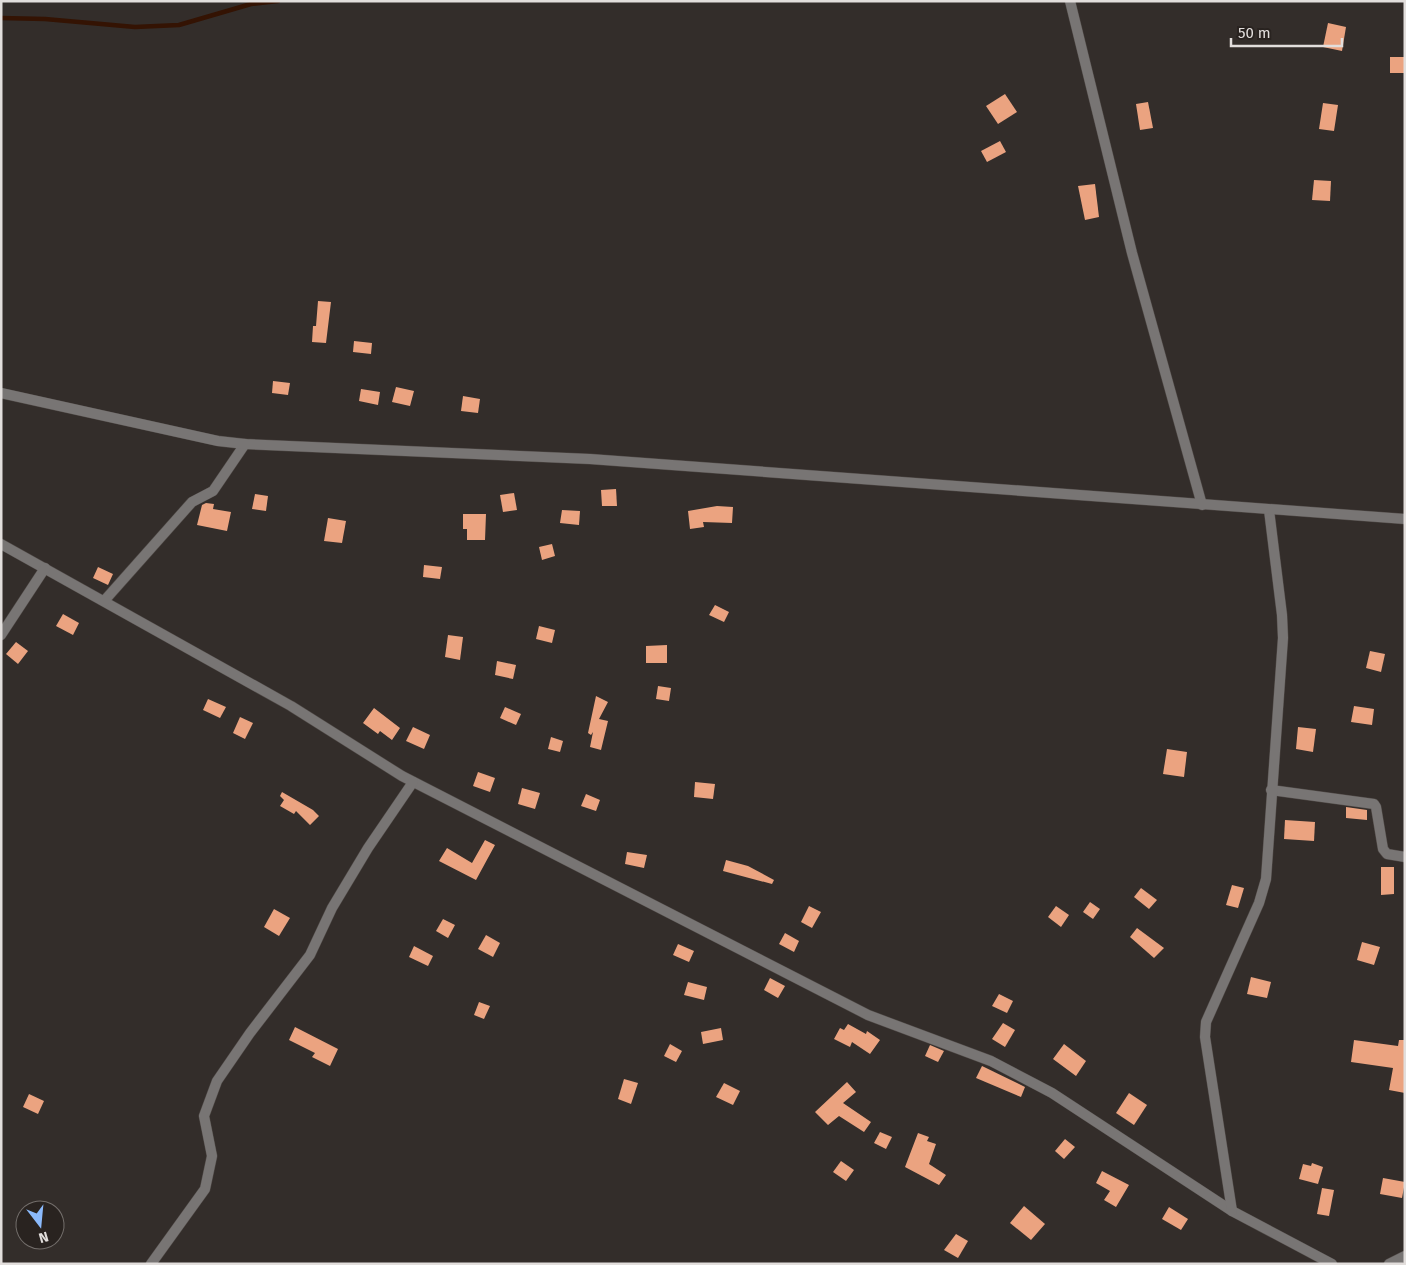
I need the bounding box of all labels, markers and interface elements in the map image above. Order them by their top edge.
scale bar [1231,15,1342,47]
text: 50 m [1238,24,1271,42]
north arrow [15,1200,65,1250]
text: N [37,1228,50,1246]

